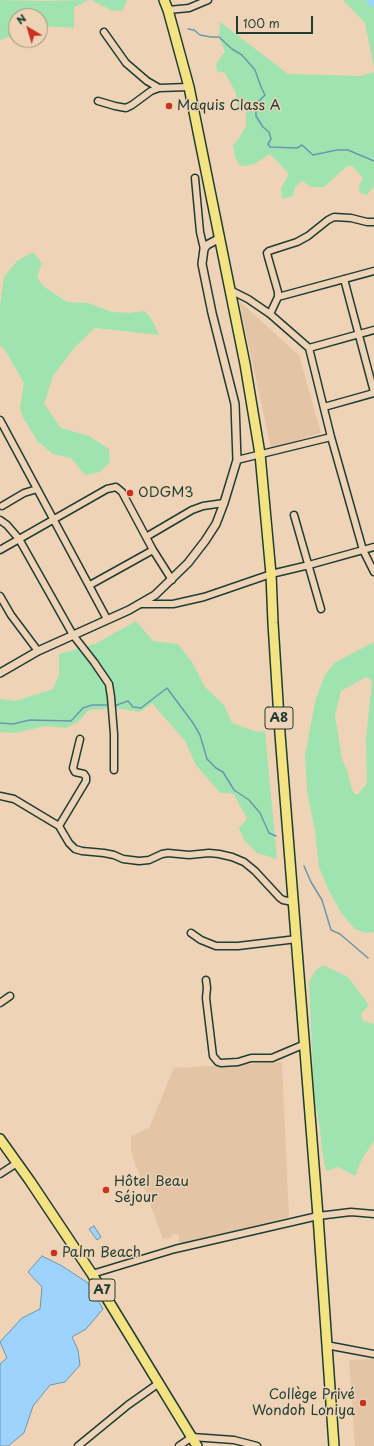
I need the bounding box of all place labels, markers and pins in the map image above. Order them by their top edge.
place label: Maquis Class A [177,98,280,114]
marker: Maquis Class A [164,101,174,111]
place label: ODGM3 [138,485,194,501]
marker: ODGM3 [125,488,135,498]
place label: Hôtel Beau Séjour [114,1174,189,1206]
marker: Hôtel Beau Séjour [101,1185,111,1195]
place label: Palm Beach [62,1245,141,1261]
marker: Palm Beach [49,1248,59,1258]
place label: Collège Privé Wondoh Loniya [252,1387,355,1420]
marker: Collège Privé Wondoh Loniya [358,1398,368,1408]

